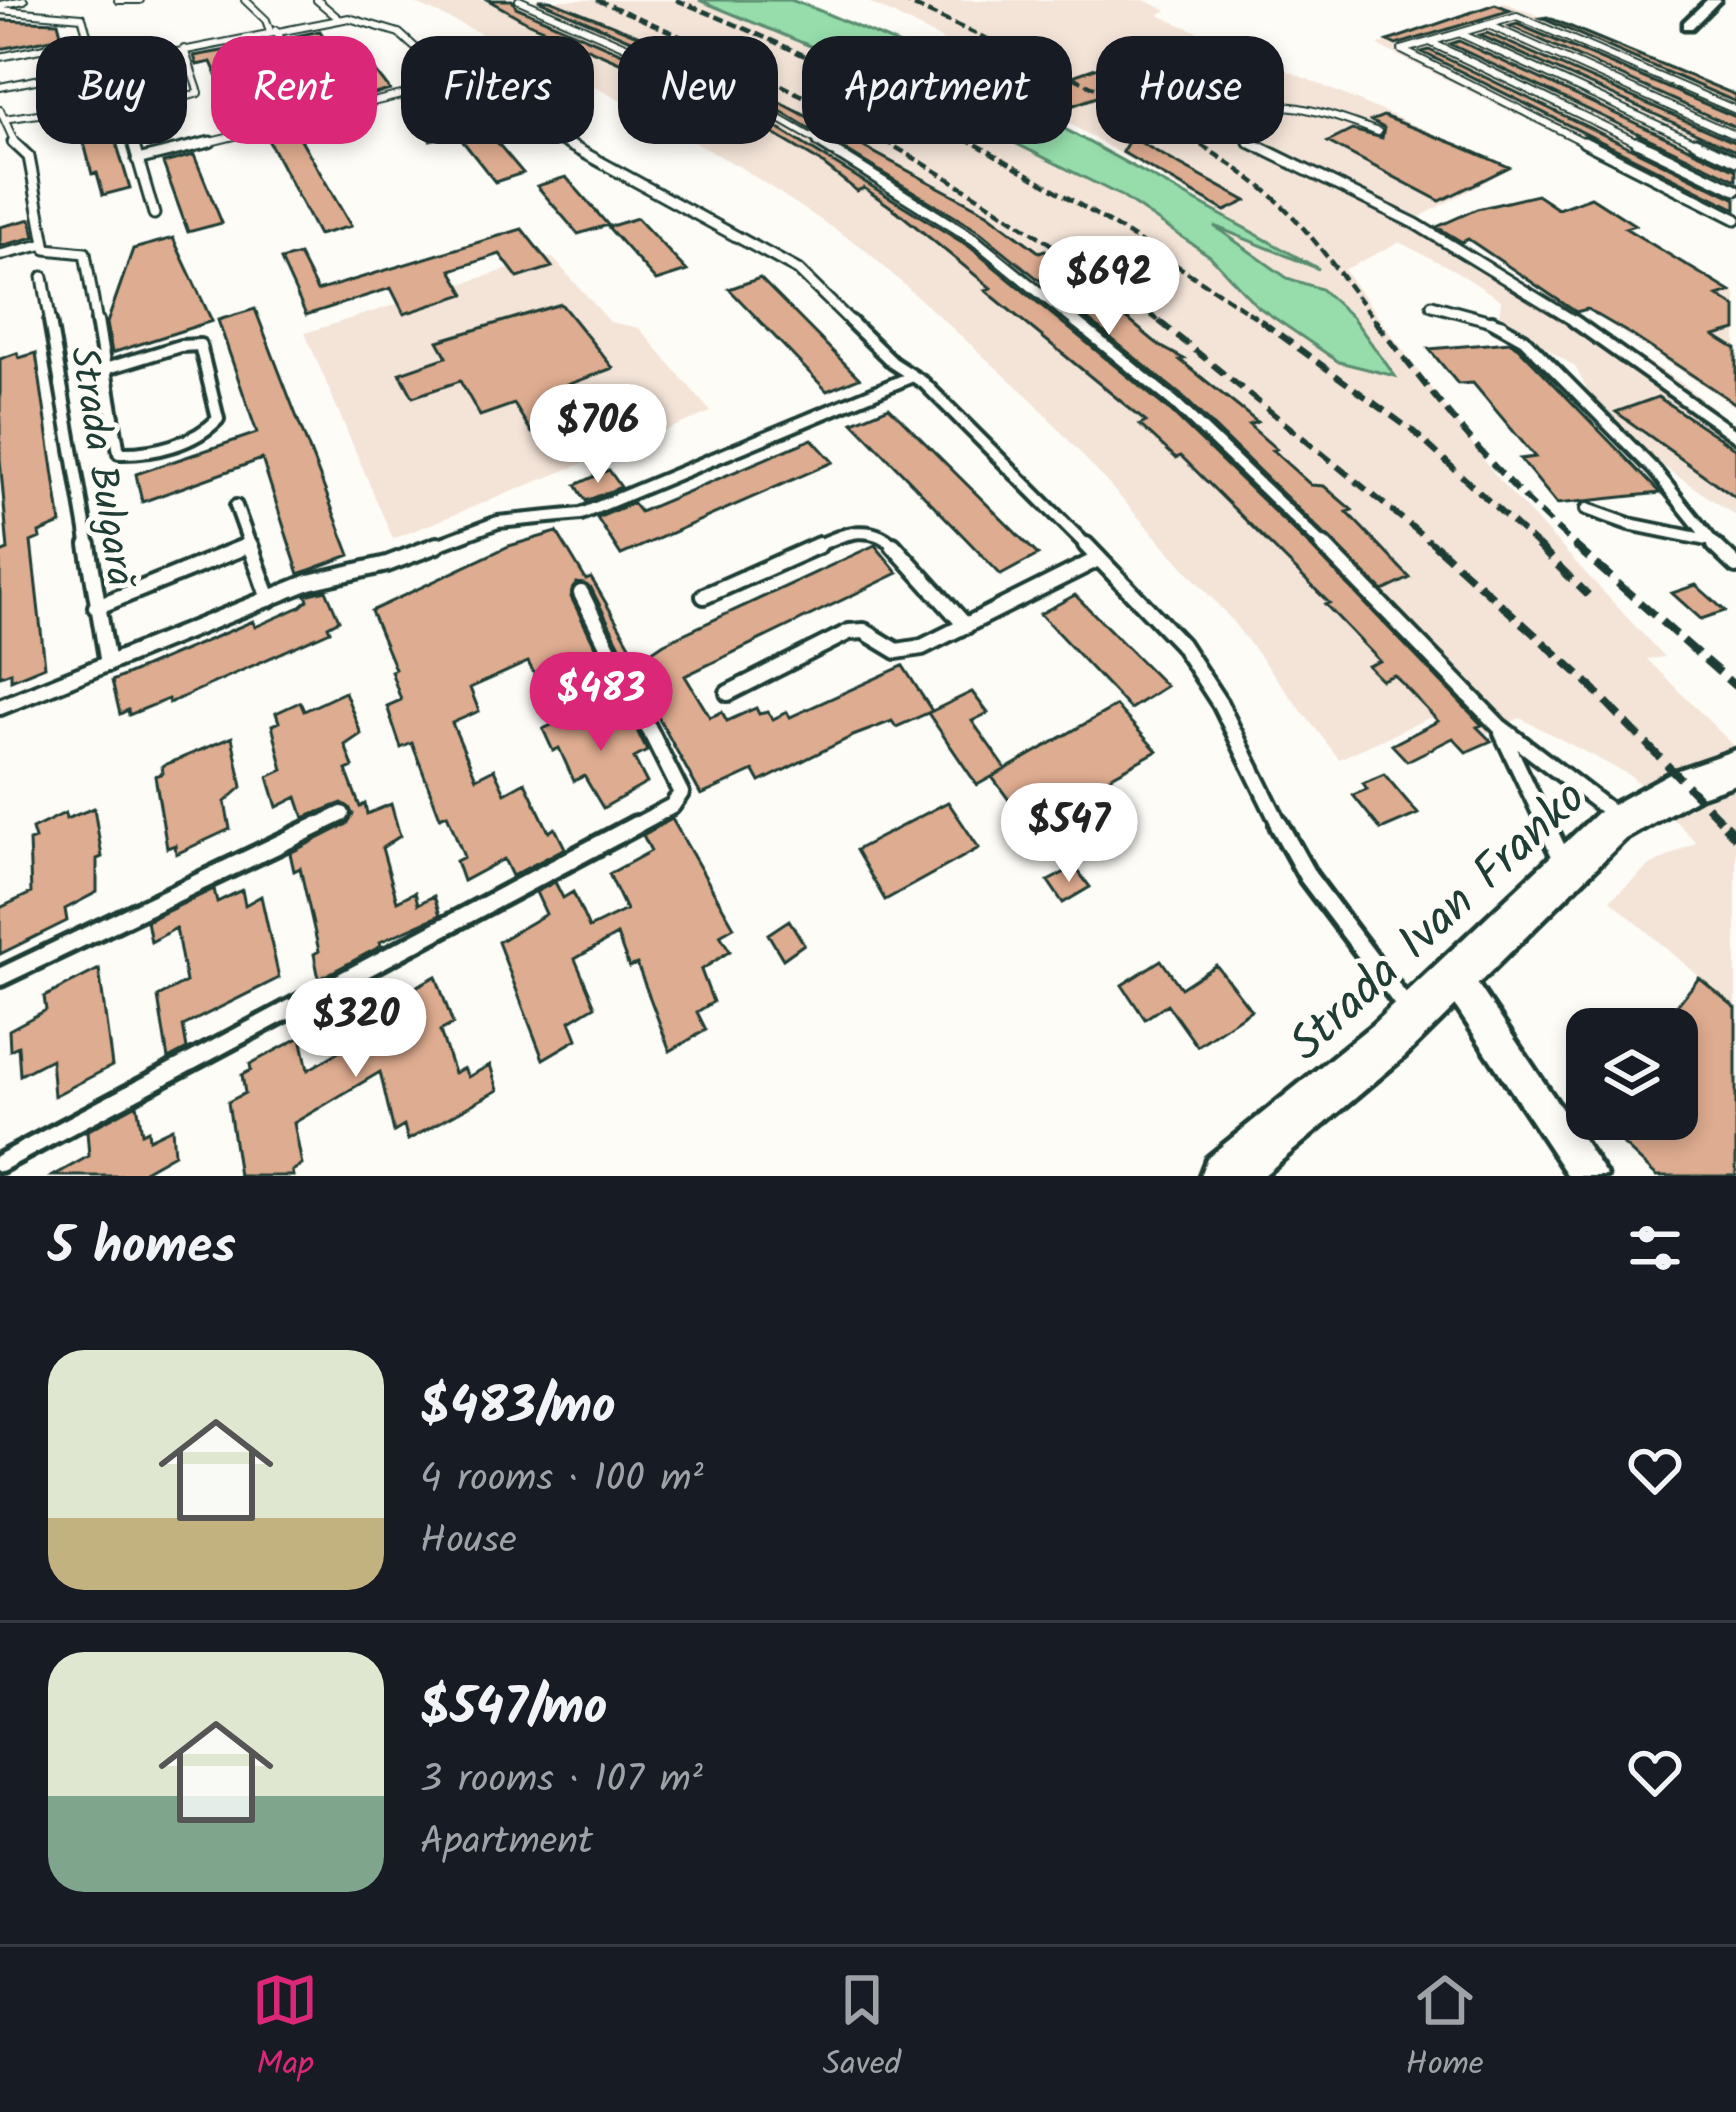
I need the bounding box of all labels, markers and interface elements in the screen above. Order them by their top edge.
chip: Buy [36,36,187,144]
chip: Rent [211,36,377,144]
chip: Filters [401,36,594,144]
chip: New [618,36,778,144]
chip: Apartment [802,36,1072,144]
chip: House [1096,36,1284,144]
pin: $692 [1038,236,1180,338]
text: $692 [1066,244,1152,306]
street label: Strada Bulgară [51,342,150,594]
pin: $706 [527,384,669,486]
text: $706 [557,392,639,454]
pin: $483 [530,652,672,754]
text: $483 [557,660,645,722]
street label: Strada Ivan Franko [1272,763,1605,1081]
pin: $547 [998,783,1140,885]
text: $547 [1028,791,1110,853]
pin: $320 [285,978,427,1080]
text: $320 [312,986,400,1048]
map controls [1566,1008,1698,1140]
button: layers [1566,1008,1698,1140]
text: 5 homes [48,1208,236,1289]
icon: filters [1622,1215,1688,1281]
text: $483/mo [420,1368,615,1449]
icon: home [144,1398,288,1542]
icon: heart [1622,1437,1688,1503]
text: 4 rooms · 100 m² [420,1449,704,1511]
text: House [420,1511,517,1573]
text: $547/mo [420,1669,607,1750]
icon: home [144,1700,288,1844]
icon: heart [1622,1739,1688,1805]
text: 3 rooms · 107 m² [420,1750,703,1812]
text: Apartment [420,1812,593,1874]
tab: Map [252,1967,318,2092]
tab: Saved [823,1967,901,2092]
tab: Home [1406,1967,1484,2092]

